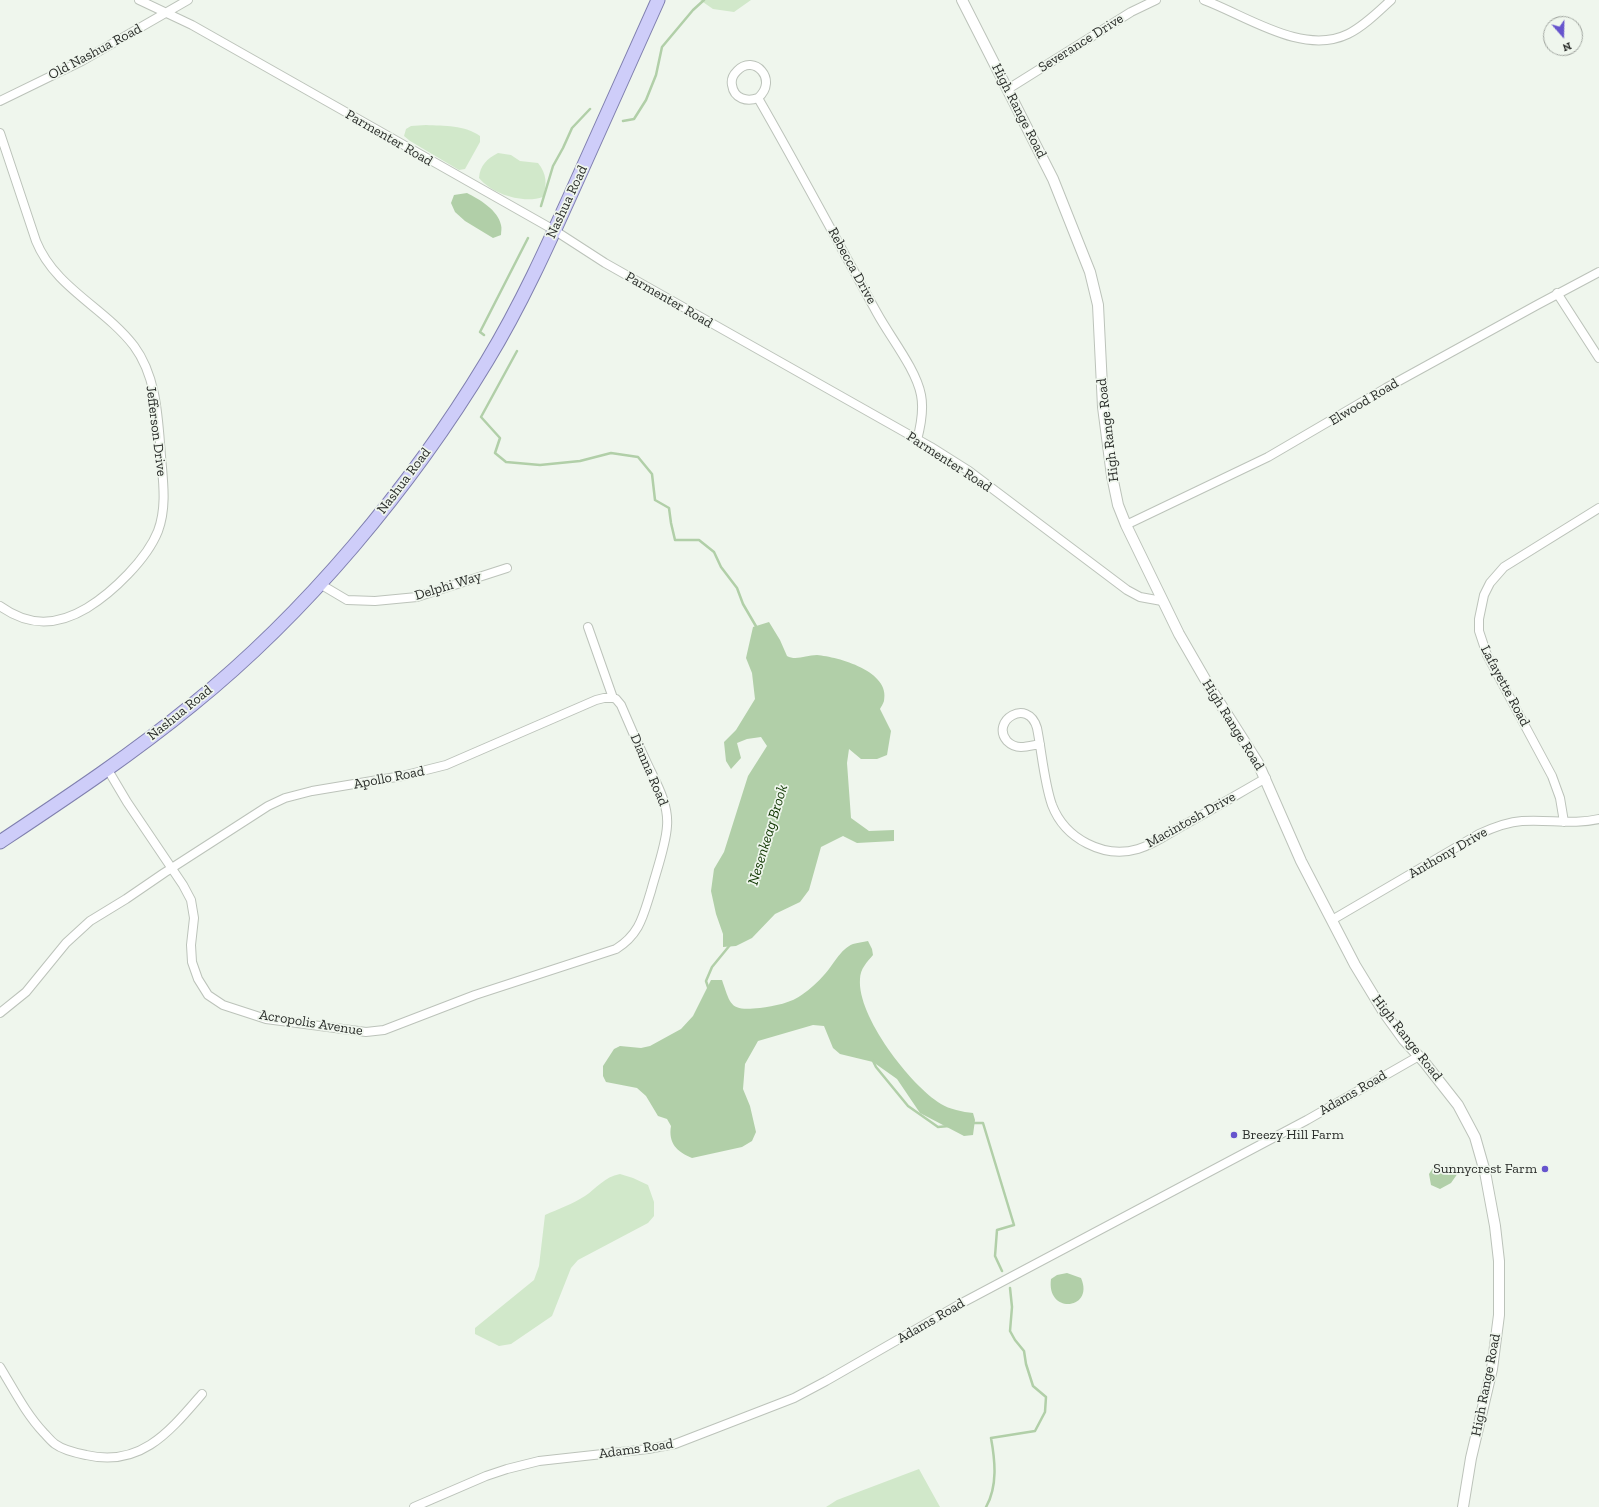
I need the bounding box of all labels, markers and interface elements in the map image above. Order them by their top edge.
street label: Severance Drive [1035,10,1127,76]
north arrow [1543,16,1583,56]
street label: Old Nashua Road [45,20,145,84]
text: N [1561,39,1573,54]
street label: High Range Road [988,61,1050,161]
street label: Parmenter Road [342,106,436,170]
street label: Nashua Road [543,163,591,241]
street label: Rebecca Drive [824,225,880,307]
street label: Parmenter Road [622,268,716,332]
street label: Elwood Road [1326,375,1402,429]
street label: High Range Road [1093,377,1123,483]
street label: Jefferson Drive [142,385,170,477]
street label: Parmenter Road [903,428,995,496]
street label: Nashua Road [374,445,434,517]
street label: Delphi Way [413,568,483,604]
street label: Lafayette Road [1477,643,1533,729]
street label: High Range Road [1198,676,1268,774]
street label: Nashua Road [144,682,216,744]
street label: Dianna Road [626,731,672,809]
street label: Apollo Road [352,763,426,793]
water label: Nesenkeag Brook [744,783,792,887]
street label: Macintosh Drive [1143,788,1239,852]
street label: Anthony Drive [1406,824,1490,882]
street label: High Range Road [1368,992,1446,1084]
street label: Acropolis Avenue [258,1007,364,1039]
street label: Adams Road [1316,1067,1390,1119]
place label: Breezy Hill Farm [1242,1127,1344,1143]
marker: Breezy Hill Farm [1229,1130,1239,1140]
place label: Sunnycrest Farm [1433,1161,1537,1177]
marker: Sunnycrest Farm [1540,1164,1550,1174]
street label: Adams Road [894,1295,968,1347]
street label: High Range Road [1468,1332,1504,1438]
street label: Adams Road [598,1435,674,1463]

